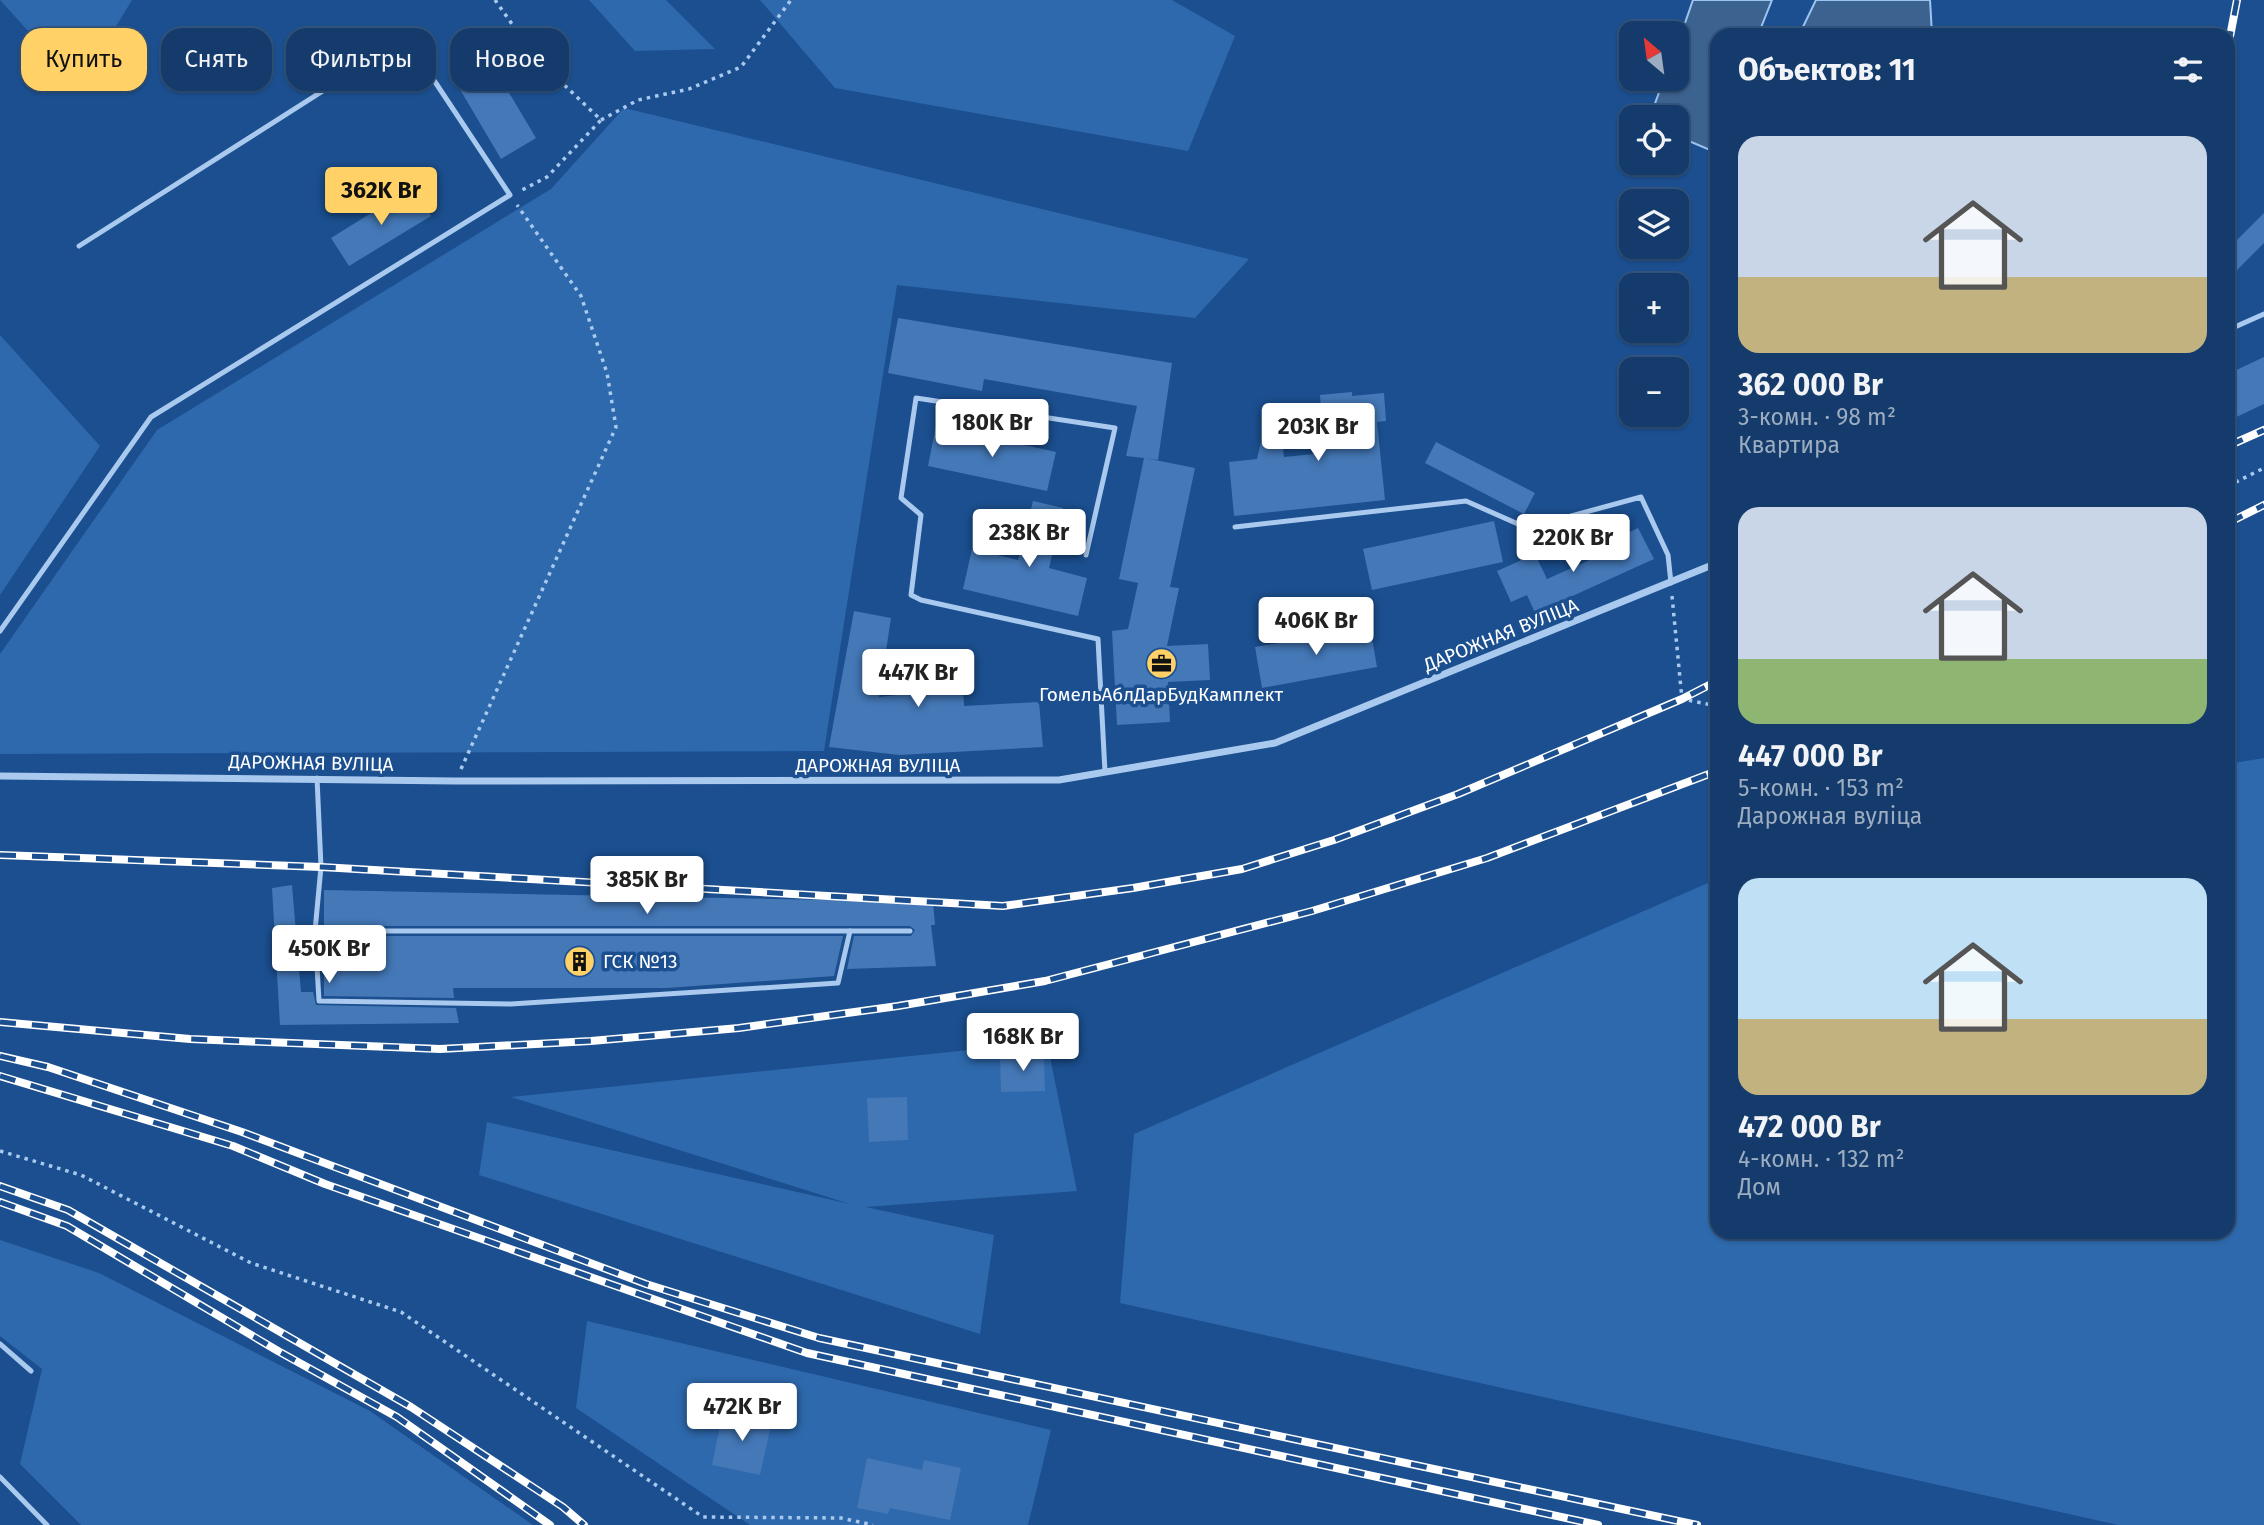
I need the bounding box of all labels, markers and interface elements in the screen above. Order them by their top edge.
north arrow [1619,21,1689,91]
map controls [1619,21,1689,427]
chip: Купить [21,28,147,91]
chip: Снять [161,28,272,91]
chip: Фильтры [286,28,436,91]
chip: Новое [450,28,569,91]
icon: filters [2169,51,2207,89]
text: Объектов: 11 [1738,52,1916,88]
button: locate [1619,105,1689,175]
pin: 362K Br [316,168,446,227]
text: 362K Br [341,176,421,204]
icon: home [1910,182,2036,308]
button: layers [1619,189,1689,259]
button: + [1619,273,1689,343]
button: − [1619,357,1689,427]
text: 362 000 Br [1738,367,1883,403]
pin: 180K Br [927,400,1057,459]
text: 3-комн. · 98 m² [1738,403,1896,431]
pin: 203K Br [1253,404,1383,463]
text: 180K Br [952,408,1032,436]
text: 203K Br [1278,412,1358,440]
text: Квартира [1738,431,1840,459]
pin: 238K Br [964,510,1094,569]
pin: 220K Br [1508,514,1638,574]
text: 238K Br [989,518,1069,546]
text: 220K Br [1533,523,1613,551]
icon: home [1910,553,2036,679]
street label: ДАРОЖНАЯ ВУЛІЦА [1419,593,1582,677]
pin: 406K Br [1251,598,1381,657]
text: 406K Br [1275,606,1357,634]
office icon: ГомельАблДарБудКамплект [1144,646,1178,680]
pin: 447K Br [853,650,983,709]
text: 447K Br [878,658,958,686]
place label: ГомельАблДарБудКамплект [1039,683,1283,706]
text: 447 000 Br [1738,738,1883,774]
street label: ДАРОЖНАЯ ВУЛІЦА [227,750,394,776]
street label: ДАРОЖНАЯ ВУЛІЦА [795,754,961,777]
text: 5-комн. · 153 m² [1738,774,1904,802]
text: Дарожная вуліца [1738,802,1922,830]
pin: 385K Br [582,856,712,916]
text: 385K Br [606,865,688,893]
icon: home [1910,924,2036,1050]
pin: 450K Br [264,926,394,985]
text: 450K Br [288,934,370,962]
building icon: ГСК №13 [563,944,597,978]
place label: ГСК №13 [603,950,677,973]
pin: 168K Br [958,1014,1088,1073]
text: 168K Br [983,1022,1063,1050]
text: 472 000 Br [1738,1109,1881,1145]
text: 4-комн. · 132 m² [1738,1145,1904,1173]
text: Дом [1738,1173,1781,1201]
pin: 472K Br [677,1384,807,1443]
text: 472K Br [703,1392,781,1420]

